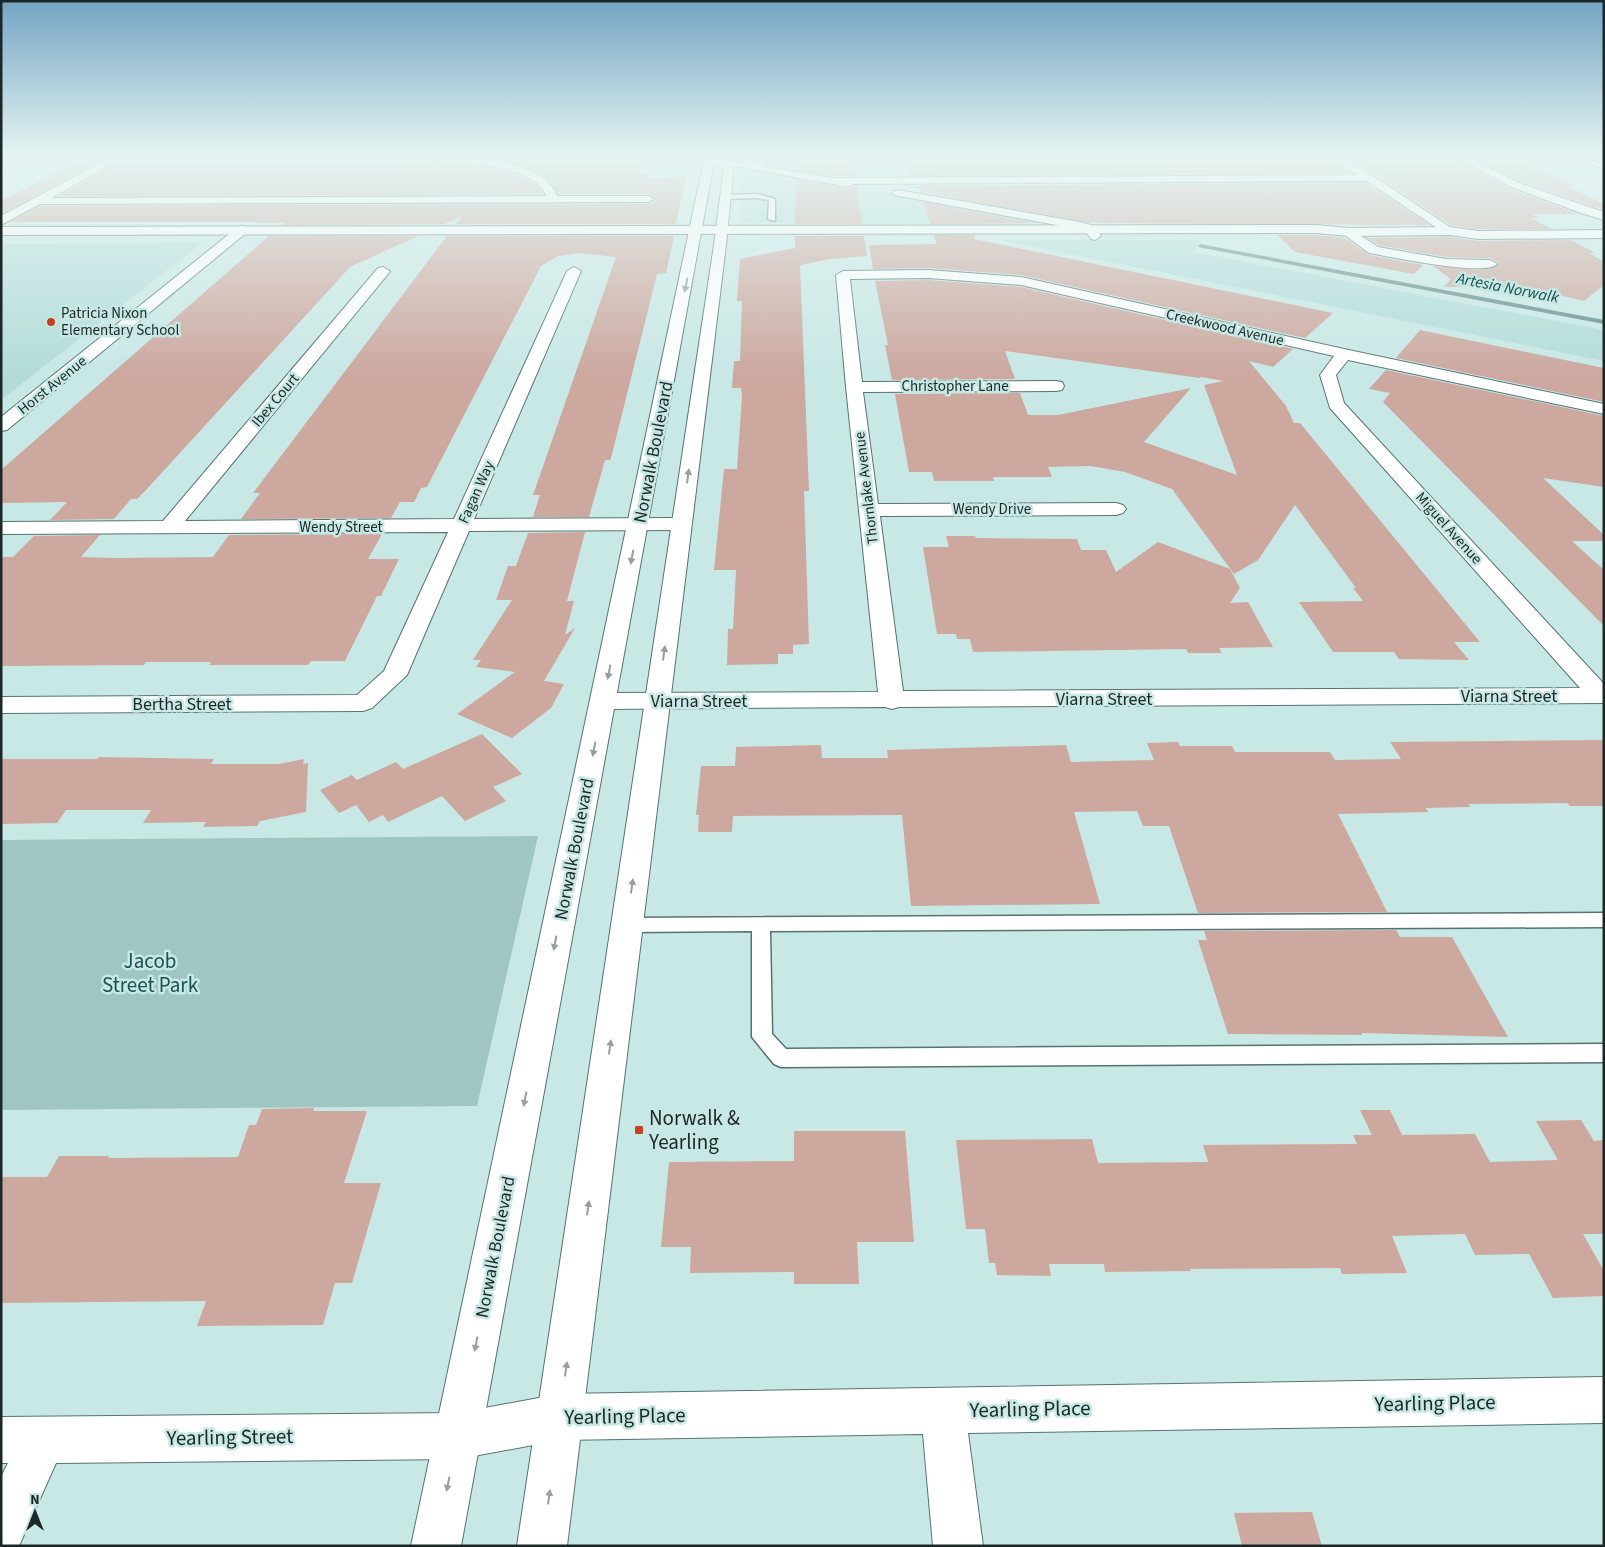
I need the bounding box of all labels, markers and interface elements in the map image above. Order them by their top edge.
water label: Artesia Norwalk [1454,267,1561,309]
one-way arrow [681,277,689,293]
place label: Patricia Nixon Elementary School [61,303,179,341]
street label: Creekwood Avenue [1164,304,1286,351]
marker: Patricia Nixon Elementary School [45,316,57,328]
street label: Horst Avenue [13,351,91,420]
street label: Ibex Court [247,369,304,432]
street label: Christopher Lane [901,376,1009,397]
street label: Norwalk Boulevard [627,379,679,525]
street label: Thornlake Avenue [849,431,884,545]
street label: Fagan Way [453,457,500,527]
one-way arrow [684,468,692,484]
street label: Miguel Avenue [1410,488,1487,569]
street label: Wendy Drive [953,499,1031,520]
street label: Wendy Street [299,517,383,538]
one-way arrow [628,549,636,565]
one-way arrow [660,644,668,660]
one-way arrow [605,664,613,680]
street label: Viarna Street [1461,684,1557,709]
street label: Viarna Street [1056,687,1152,712]
street label: Viarna Street [651,689,747,714]
street label: Bertha Street [132,692,232,717]
one-way arrow [590,742,598,757]
street label: Norwalk Boulevard [548,776,600,922]
one-way arrow [628,878,636,894]
one-way arrow [551,935,559,951]
park label: Jacob Street Park [102,946,199,1000]
one-way arrow [606,1039,614,1055]
one-way arrow [520,1091,528,1107]
place label: Norwalk & Yearling [648,1103,740,1157]
marker: Norwalk & Yearling [633,1124,645,1136]
street label: Norwalk Boulevard [469,1174,521,1320]
one-way arrow [585,1200,593,1216]
one-way arrow [472,1336,480,1352]
one-way arrow [563,1361,571,1377]
street label: Yearling Place [1373,1387,1496,1419]
street label: Yearling Place [968,1393,1091,1425]
street label: Yearling Place [563,1400,686,1432]
street label: Yearling Street [165,1421,294,1453]
one-way arrow [444,1476,452,1492]
north arrow [10,1487,60,1537]
one-way arrow [545,1489,553,1505]
text: N [30,1490,40,1510]

